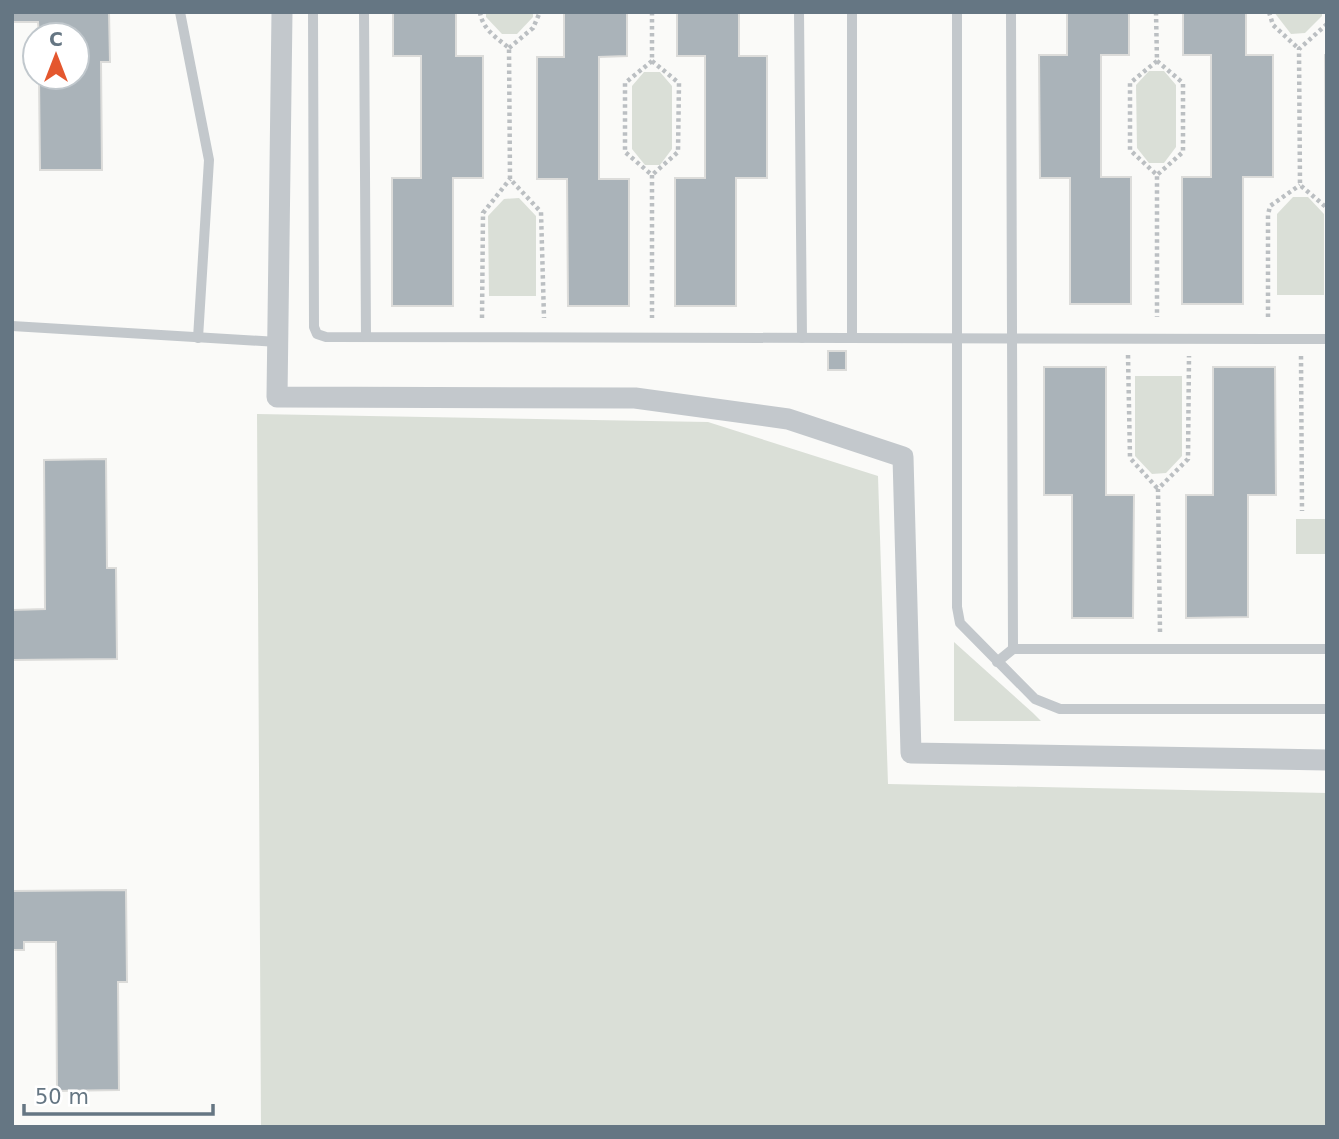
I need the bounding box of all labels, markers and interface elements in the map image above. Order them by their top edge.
north arrow [21,21,91,91]
text: С [49,28,63,50]
scale bar [24,1072,214,1116]
text: 50 m [35,1085,89,1109]

